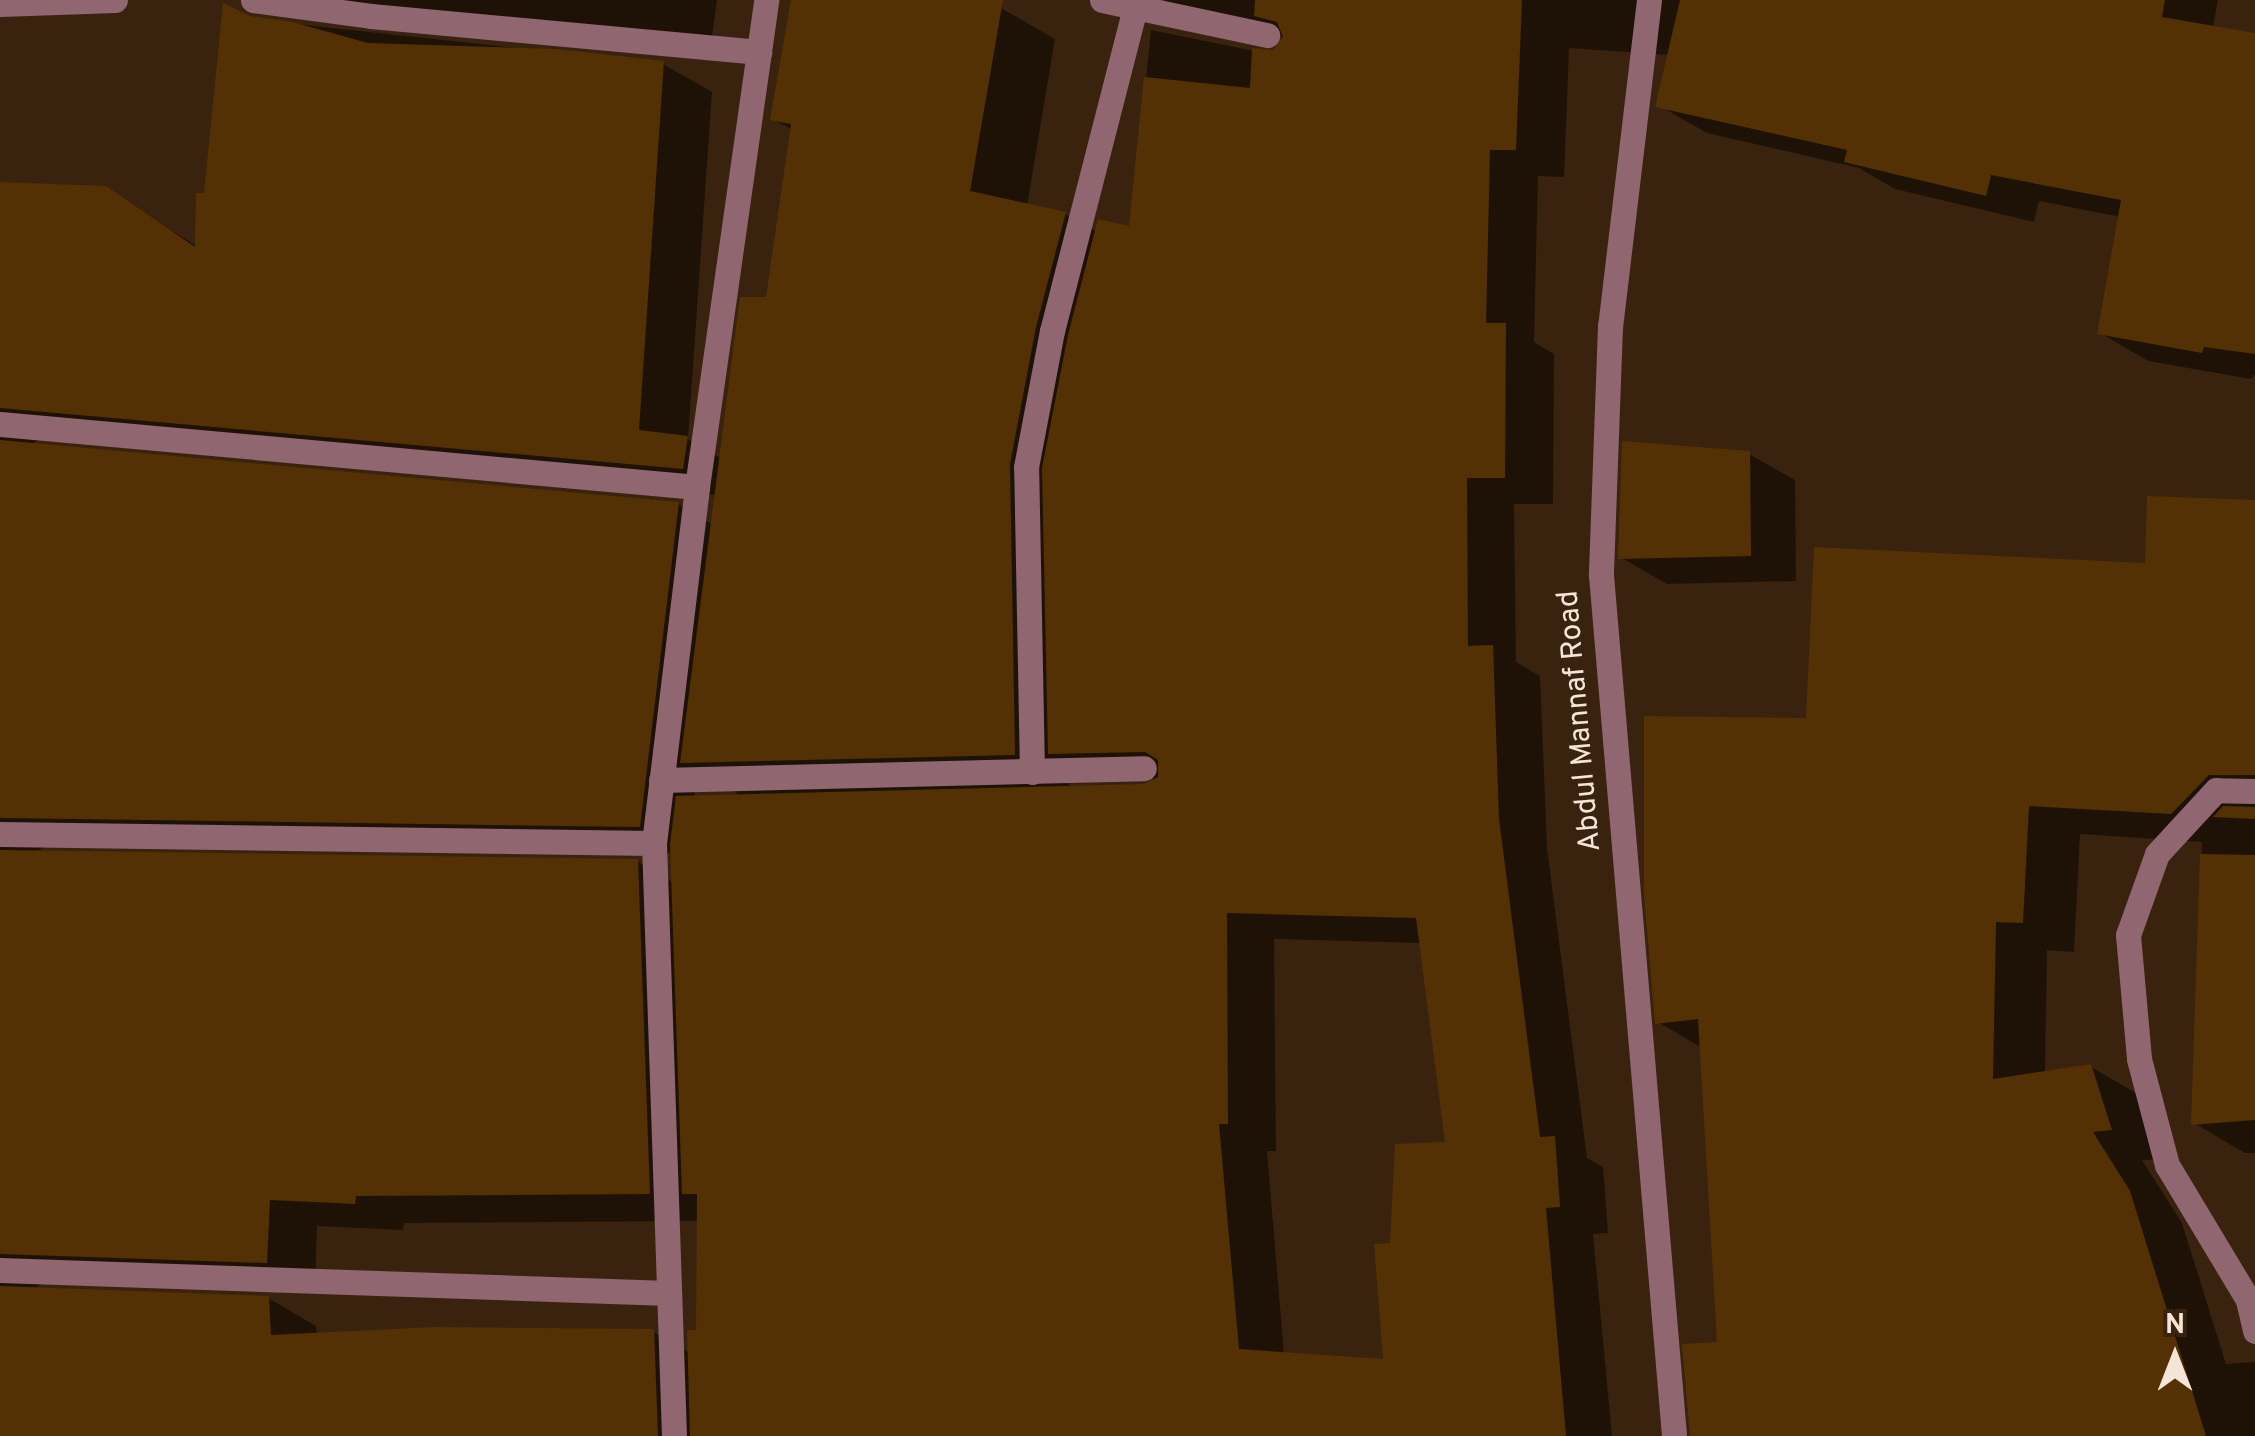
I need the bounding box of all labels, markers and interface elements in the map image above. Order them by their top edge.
street label: Abdul Mannaf Road [1552,589,1610,853]
north arrow [2125,1306,2225,1406]
text: N [2165,1308,2185,1344]

